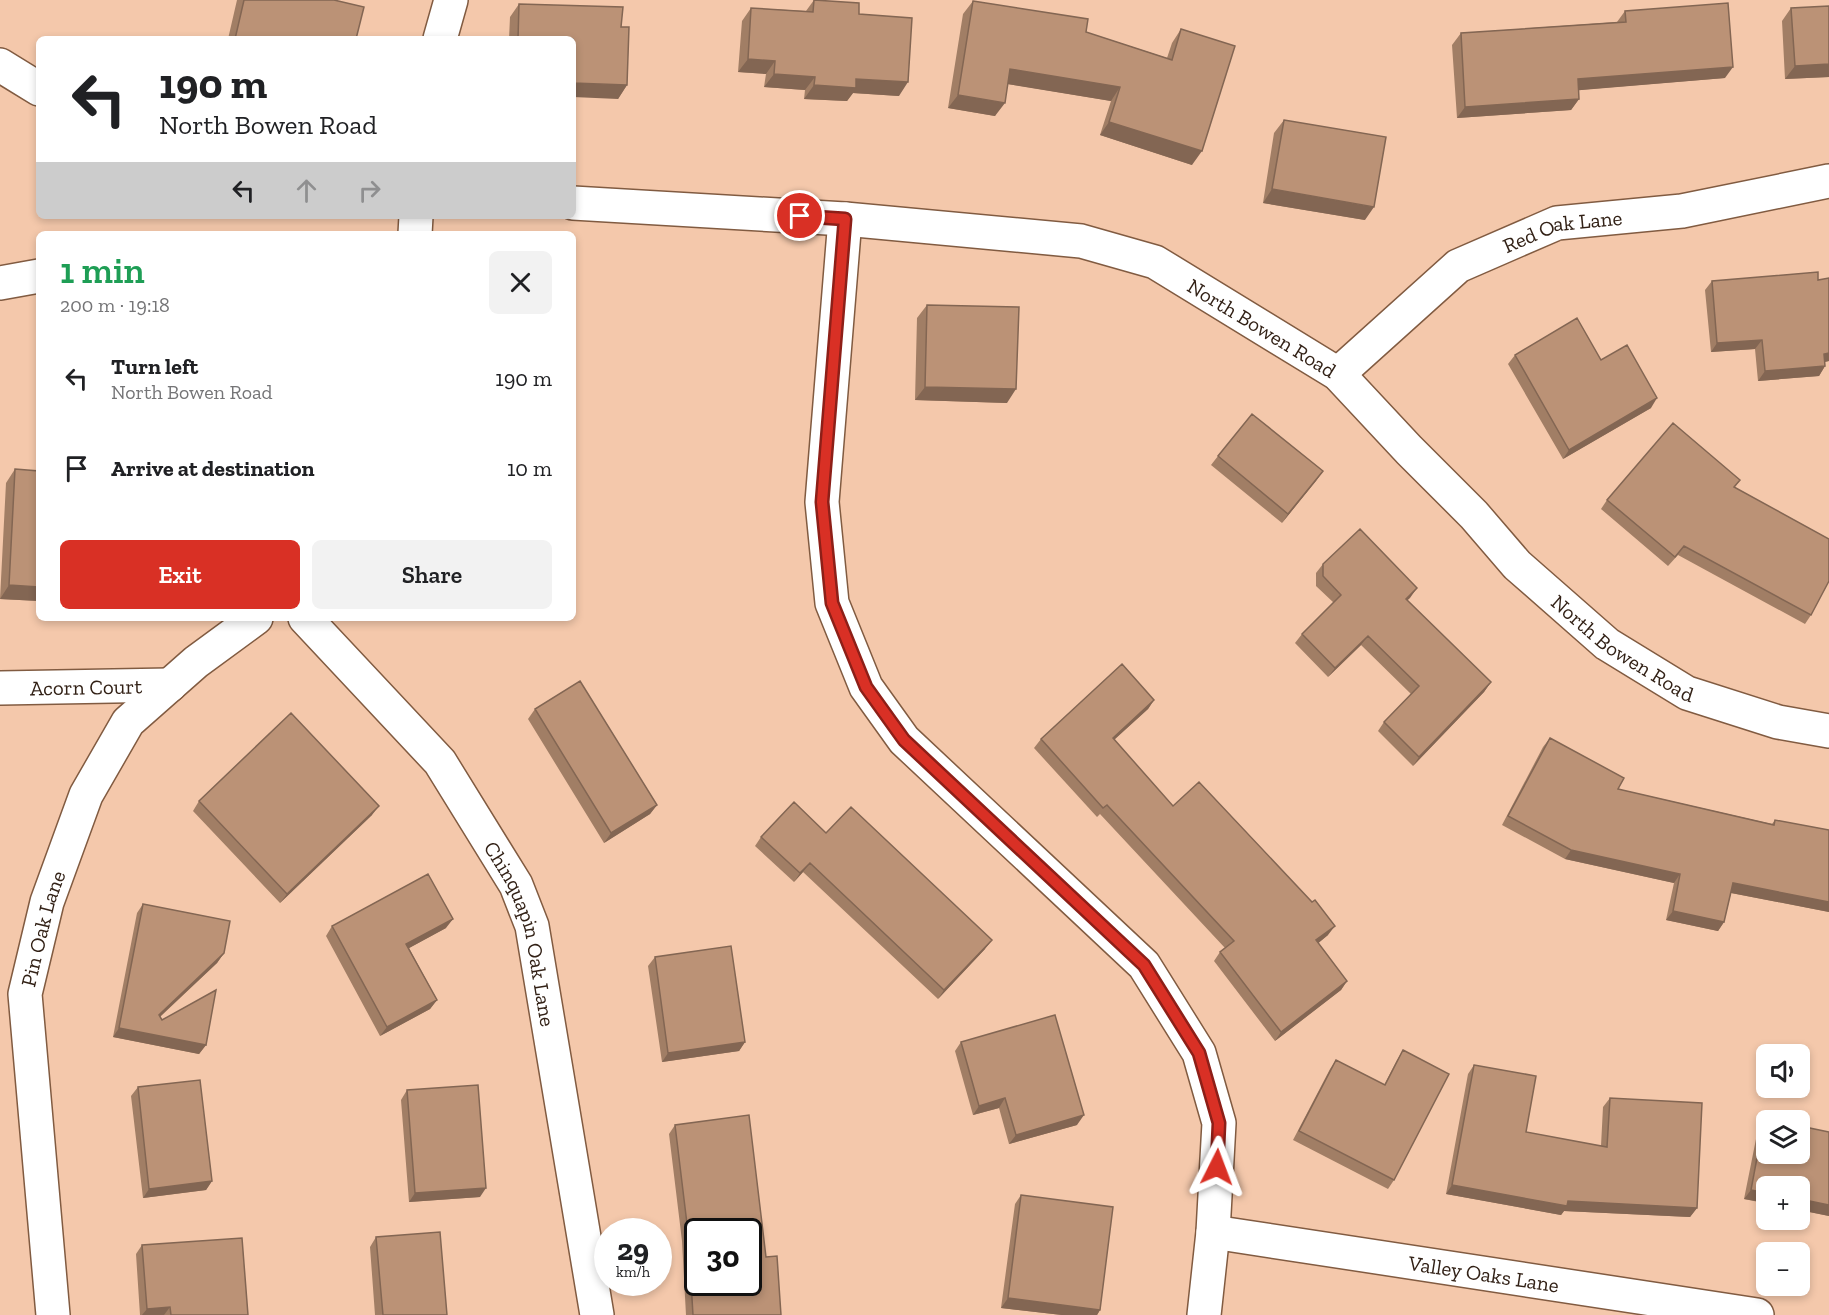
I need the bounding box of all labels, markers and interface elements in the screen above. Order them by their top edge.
text: 190 m [159,58,267,109]
icon: left [60,60,138,138]
text: North Bowen Road [159,109,377,141]
icon: left [227,174,260,207]
icon: ahead [290,174,323,207]
icon: right [353,174,386,207]
pin [774,190,825,241]
icon: arrive [783,199,816,232]
street label: Red Oak Lane [1499,204,1623,258]
text: 1 min [60,249,145,292]
button: close [489,251,552,314]
street label: North Bowen Road [1183,273,1341,383]
text: 200 m · 19:18 [60,293,170,317]
text: Turn left [111,353,198,380]
icon: left [60,362,93,395]
text: 190 m [495,365,552,392]
text: North Bowen Road [111,380,273,404]
icon: arrive [60,452,93,485]
text: Arrive at destination [111,455,314,482]
text: 10 m [507,455,552,482]
button: Exit [60,540,300,609]
button: Share [312,540,552,609]
street label: North Bowen Road [1547,589,1697,707]
street label: Acorn Court [30,673,143,700]
street label: Chinquapin Oak Lane [479,836,561,1028]
street label: Pin Oak Lane [15,867,70,989]
map controls [1756,1044,1810,1296]
button: sound [1756,1044,1810,1098]
button: layers [1756,1110,1810,1164]
position arrow [1185,1135,1249,1199]
button: + [1756,1176,1810,1230]
speed limit sign: 30 [684,1218,762,1296]
text: 29 [617,1232,649,1268]
button: − [1756,1242,1810,1296]
street label: Valley Oaks Lane [1406,1249,1561,1297]
text: km/h [616,1263,650,1281]

